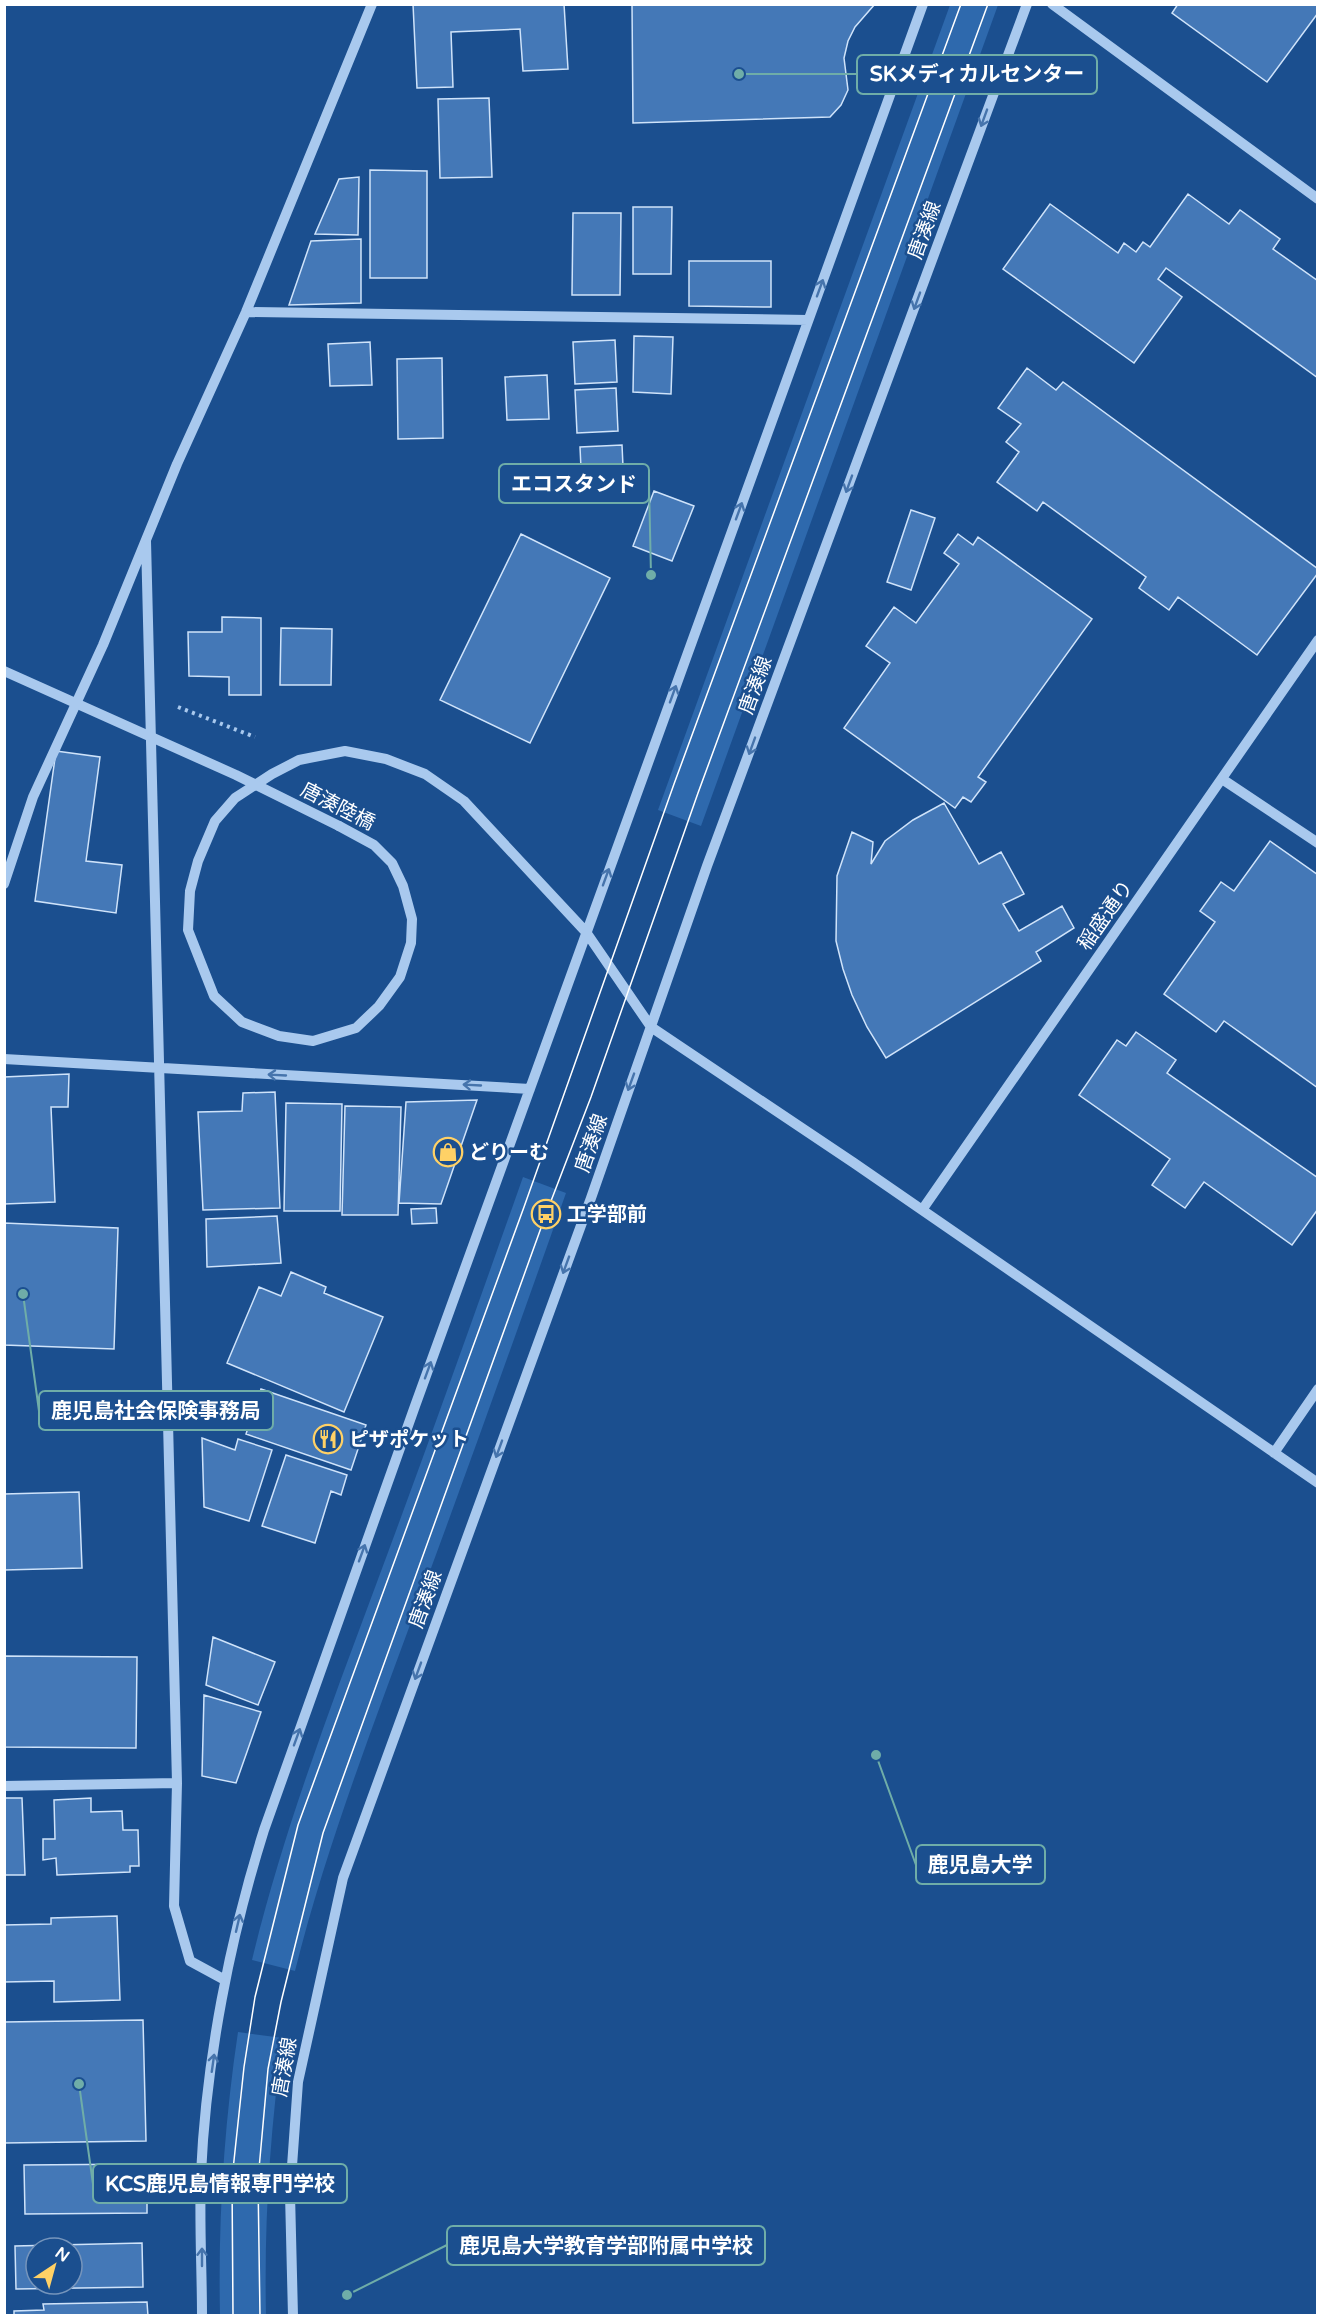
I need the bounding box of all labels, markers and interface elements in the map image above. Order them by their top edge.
callout: SKメディカルセンター [857,55,1097,94]
text: SKメディカルセンター [870,62,1084,87]
one-way arrow [978,109,989,127]
street label: 唐湊線 [903,198,946,263]
one-way arrow [815,279,826,298]
one-way arrow [910,291,921,310]
callout: エコスタンド [499,464,649,503]
text: エコスタンド [511,472,637,497]
one-way arrow [842,474,853,493]
one-way arrow [734,502,745,521]
street label: 唐湊線 [734,653,777,718]
one-way arrow [668,685,679,704]
one-way arrow [746,736,757,755]
street label: 唐湊陸橋 [296,778,379,836]
one-way arrow [602,869,613,887]
street label: 稲盛通り [1073,876,1139,955]
one-way arrow [267,1070,287,1081]
one-way arrow [625,1072,636,1091]
one-way arrow [462,1080,482,1091]
street label: 唐湊線 [571,1111,613,1176]
shop icon: どりーむ [432,1136,464,1168]
place label: どりーむ [469,1141,549,1165]
bus stop icon: 工学部前 [530,1198,562,1230]
place label: 工学部前 [567,1203,647,1227]
one-way arrow [560,1256,571,1274]
one-way arrow [423,1361,434,1380]
callout: 鹿児島社会保険事務局 [39,1391,273,1430]
text: 鹿児島社会保険事務局 [51,1399,261,1424]
restaurant icon: ピザポケット [312,1423,344,1455]
place label: ピザポケット [349,1428,469,1452]
one-way arrow [493,1439,504,1457]
one-way arrow [358,1544,369,1563]
street label: 唐湊線 [404,1567,447,1632]
one-way arrow [411,1661,422,1680]
one-way arrow [292,1728,303,1747]
callout: 鹿児島大学 [916,1845,1045,1884]
text: 鹿児島大学 [928,1853,1033,1878]
one-way arrow [233,1914,245,1933]
street label: 唐湊線 [268,2036,302,2099]
one-way arrow [208,2053,219,2073]
callout: KCS鹿児島情報専門学校 [93,2164,347,2203]
text: KCS鹿児島情報専門学校 [105,2172,335,2197]
callout: 鹿児島大学教育学部附属中学校 [447,2226,765,2265]
text: 鹿児島大学教育学部附属中学校 [459,2234,753,2259]
north arrow [24,2236,84,2296]
text: N [51,2243,73,2267]
one-way arrow [196,2248,208,2268]

